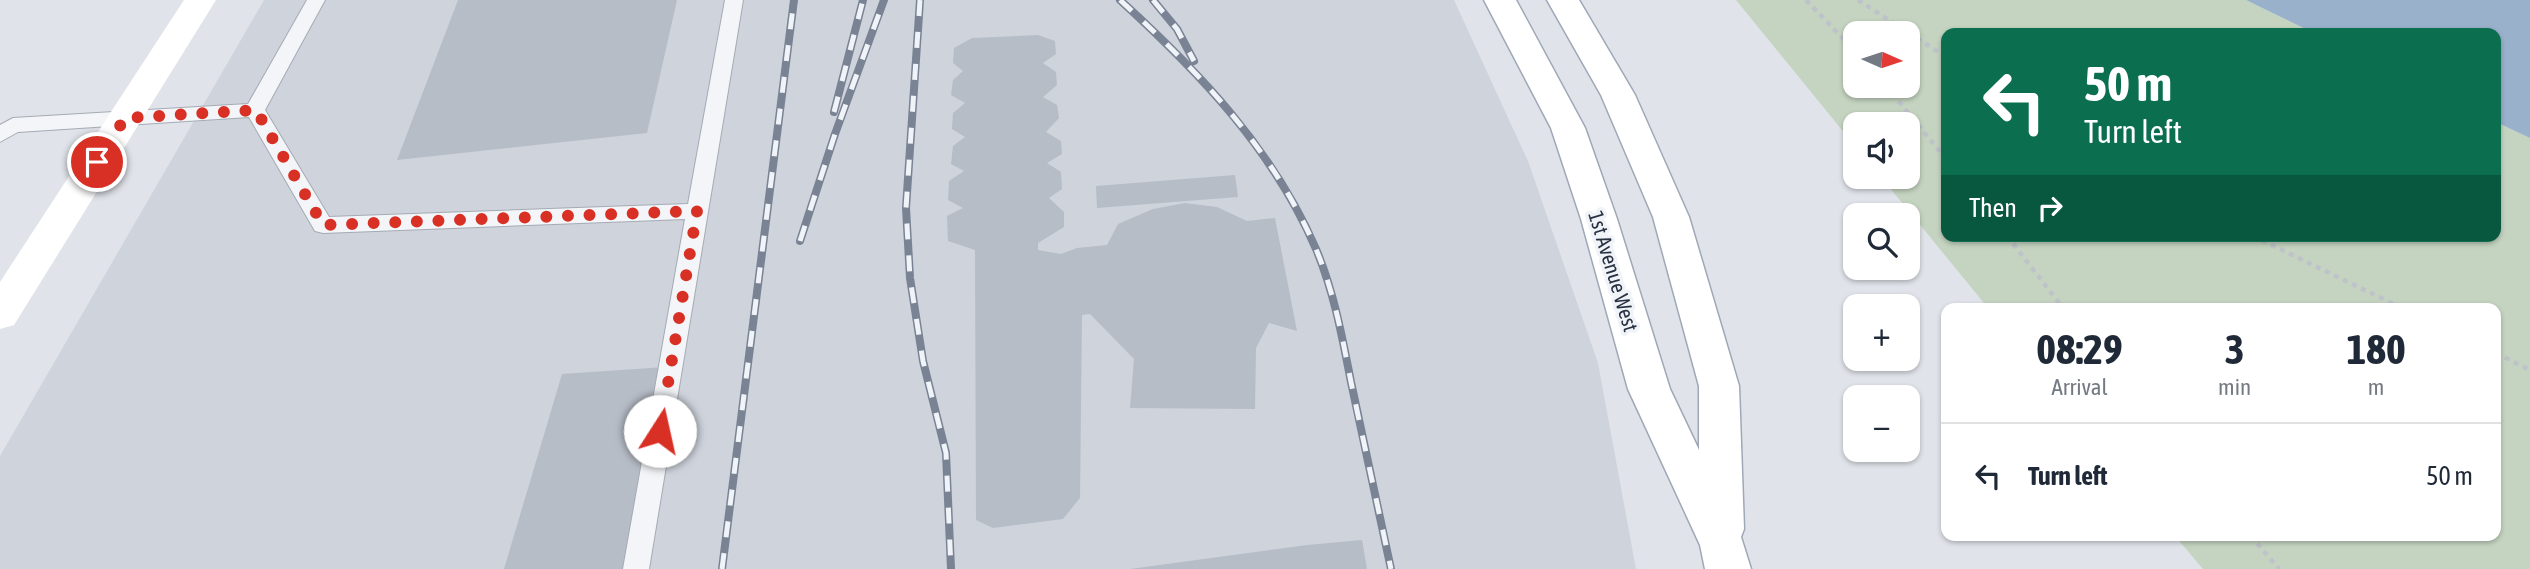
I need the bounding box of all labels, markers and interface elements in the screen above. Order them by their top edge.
north arrow [1843,21,1920,98]
map controls [1843,21,1920,462]
text: 50 m [2084,55,2172,111]
icon: left [1969,56,2060,147]
button: sound [1843,112,1920,189]
text: Turn left [2084,113,2182,150]
pin [67,132,127,192]
icon: arrive [78,143,116,181]
icon: right [2031,189,2069,227]
text: Then [1969,193,2017,223]
button: search [1843,203,1920,280]
street label: 1st Avenue West [1584,208,1644,334]
button: + [1843,294,1920,371]
text: 08:29 [2036,325,2123,373]
text: 3 [2225,325,2244,373]
text: 180 [2346,325,2406,373]
text: Arrival [2051,374,2108,400]
text: min [2218,374,2251,400]
text: m [2368,374,2384,400]
button: − [1843,385,1920,462]
position arrow [623,394,697,468]
icon: left [1969,457,2007,495]
text: Turn left [2028,461,2108,491]
text: 50 m [2426,461,2473,491]

